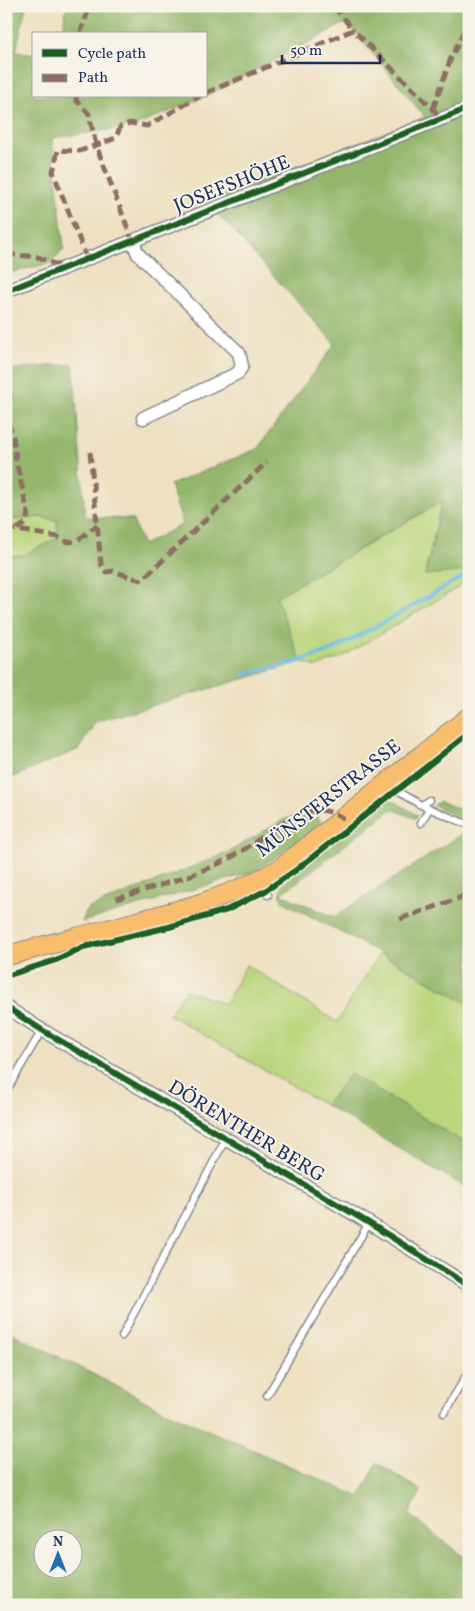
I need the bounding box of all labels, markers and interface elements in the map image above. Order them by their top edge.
legend [32,32,208,98]
scale bar [282,32,380,64]
text: 50 m [290,41,322,62]
text: Cycle path [78,44,146,65]
text: Path [78,68,108,89]
street label: JOSEFSHÖHE [170,149,294,221]
street label: MÜNSTERSTRASSE [250,733,408,865]
street label: DÖRENTHER BERG [162,1074,330,1190]
north arrow [32,1528,82,1578]
text: N [53,1533,63,1552]

